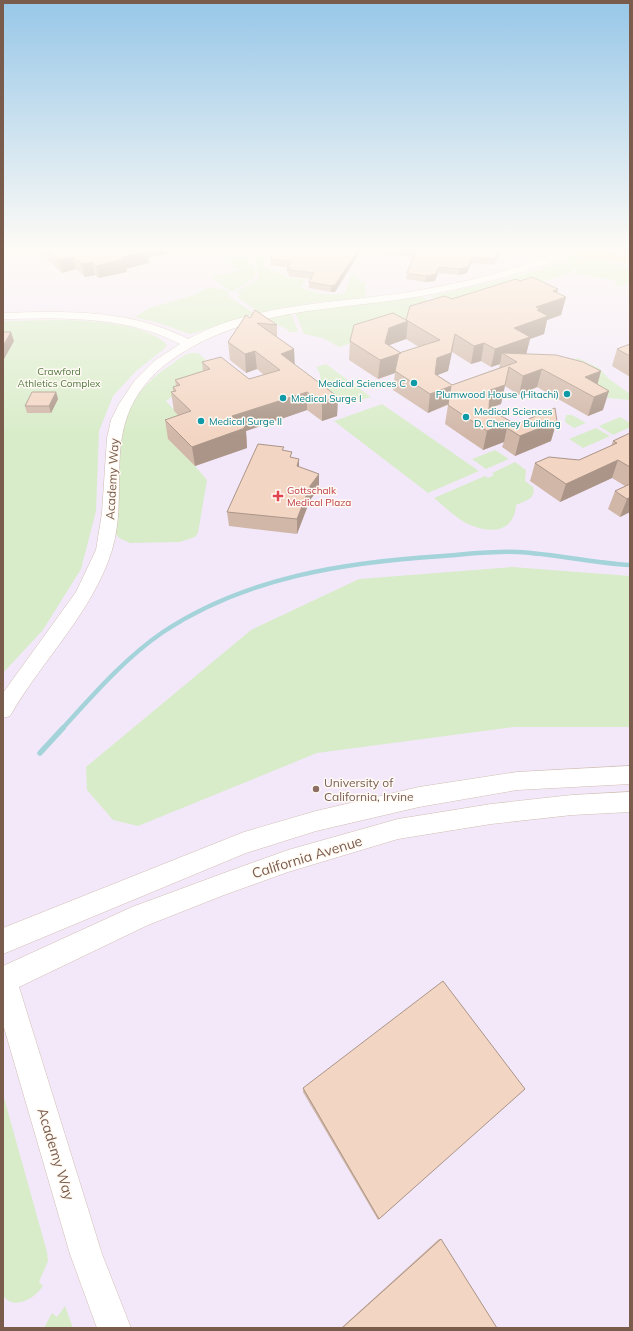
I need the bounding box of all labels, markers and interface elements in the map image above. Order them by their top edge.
park label: Crawford Athletics Complex [18,365,101,390]
place label: Medical Sciences C [318,377,406,390]
marker: Medical Sciences C [409,378,419,388]
place label: Plumwood House (Hitachi) [436,388,559,401]
marker: Plumwood House (Hitachi) [562,389,572,399]
place label: Medical Surge I [291,392,362,405]
marker: Medical Surge I [278,393,288,403]
place label: Medical Sciences D, Cheney Building [474,405,561,430]
marker: Medical Sciences D, Cheney Building [461,412,471,422]
place label: Medical Surge II [209,415,282,428]
marker: Medical Surge II [196,416,206,426]
street label: Academy Way [102,437,122,520]
place label: Gottschalk Medical Plaza [287,484,351,509]
marker: Gottschalk Medical Plaza [272,490,284,502]
place label: University of California, Irvine [324,775,414,804]
marker: University of California, Irvine [311,784,321,794]
street label: California Avenue [250,832,364,882]
street label: Academy Way [33,1106,79,1203]

